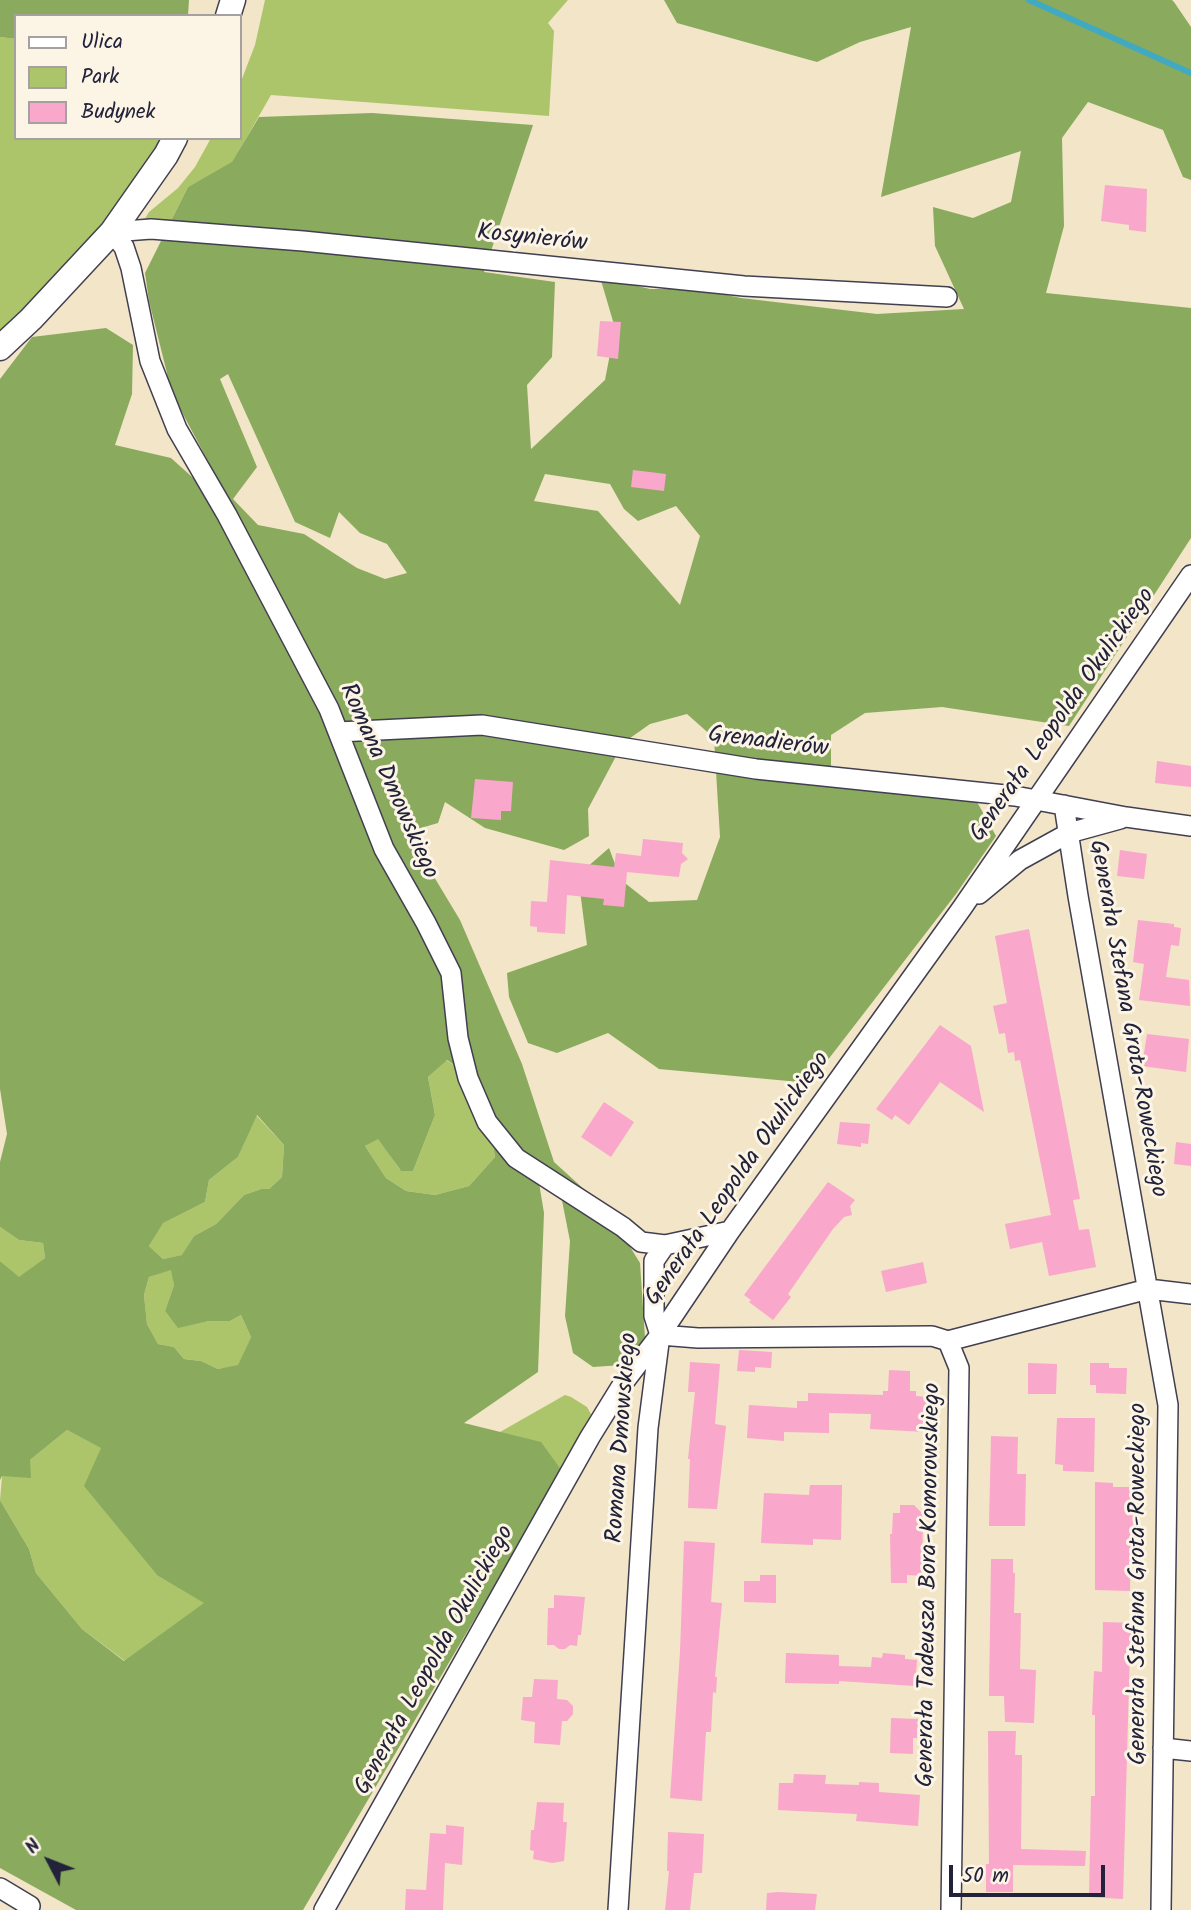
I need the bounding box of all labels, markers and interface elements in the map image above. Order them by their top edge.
legend [14,14,242,140]
text: Ulica [81,26,123,59]
text: Park [81,61,119,94]
text: Budynek [81,96,155,129]
street label: Kosynierów [475,220,589,260]
street label: Generała Leopolda Okulickiego [965,583,1163,849]
street label: Romana Dmowskiego [331,680,443,884]
street label: Grenadierów [706,722,830,766]
street label: Generała Stefana Grota-Roweckiego [1080,838,1172,1200]
street label: Generała Leopolda Okulickiego [640,1047,838,1313]
street label: Romana Dmowskiego [602,1332,646,1544]
street label: Generała Tadeusza Bora-Komorowskiego [913,1383,949,1787]
street label: Generała Stefana Grota-Roweckiego [1126,1403,1154,1765]
street label: Generała Leopolda Okulickiego [350,1521,522,1801]
north arrow [14,1826,84,1896]
text: N [18,1832,49,1861]
scale bar [953,1850,1109,1894]
text: 50 m [962,1860,1009,1893]

